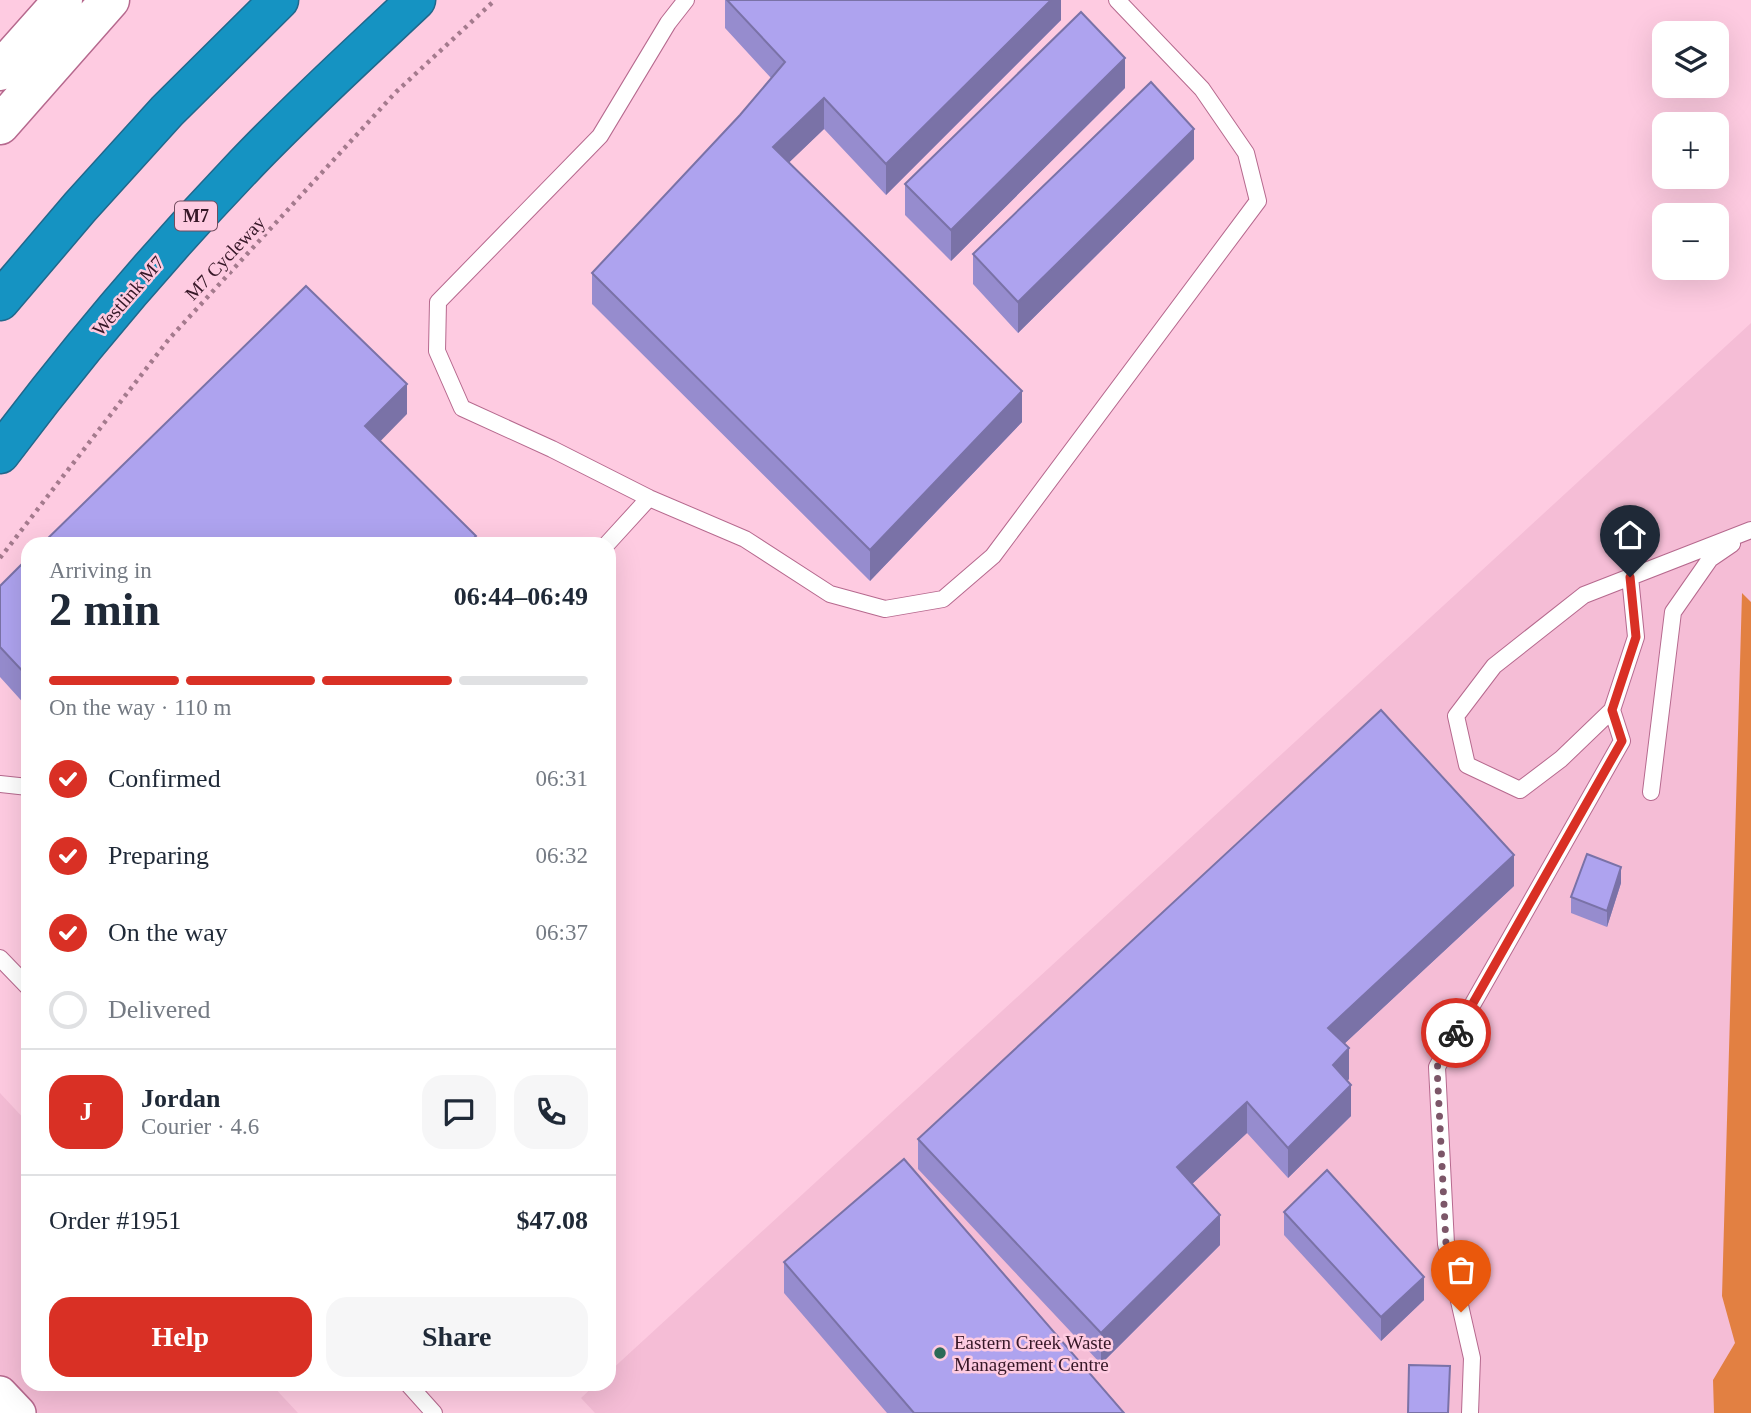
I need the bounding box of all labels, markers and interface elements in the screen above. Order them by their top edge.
map controls [1652,21,1729,280]
button: layers [1652,21,1729,98]
button: + [1652,112,1729,189]
road number: M7 [175,202,217,230]
button: − [1652,203,1729,280]
street label: M7 Cycleway [181,211,270,304]
street label: Westlink M7 [88,252,168,340]
pin [1600,505,1660,577]
icon: home [1611,516,1649,554]
text: Arriving in [49,558,152,583]
text: 06:44–06:49 [454,582,588,611]
text: 2 min [49,584,160,635]
text: On the way · 110 m [49,695,231,720]
icon: check [49,760,87,798]
text: Confirmed [108,764,221,793]
text: 06:31 [536,766,588,791]
icon: check [49,837,87,875]
text: Preparing [108,841,209,870]
text: 06:32 [536,843,588,868]
icon: check [49,914,87,952]
text: On the way [108,918,228,947]
text: 06:37 [536,920,588,945]
text: Delivered [108,995,211,1024]
courier [1421,998,1491,1068]
icon: bike [1437,1014,1475,1052]
button: chat [422,1075,496,1149]
button: phone [514,1075,588,1149]
text: Jordan [141,1084,220,1113]
text: J [80,1097,93,1126]
text: Courier · 4.6 [141,1114,259,1139]
text: Order #1951 [49,1206,181,1235]
text: $47.08 [517,1206,588,1235]
pin [1431,1240,1491,1312]
icon: bag [1442,1251,1480,1289]
button: Help [49,1297,312,1377]
button: Share [326,1297,588,1377]
place label: Eastern Creek Waste Management Centre [954,1332,1111,1375]
marker: Eastern Creek Waste Management Centre [932,1345,948,1361]

